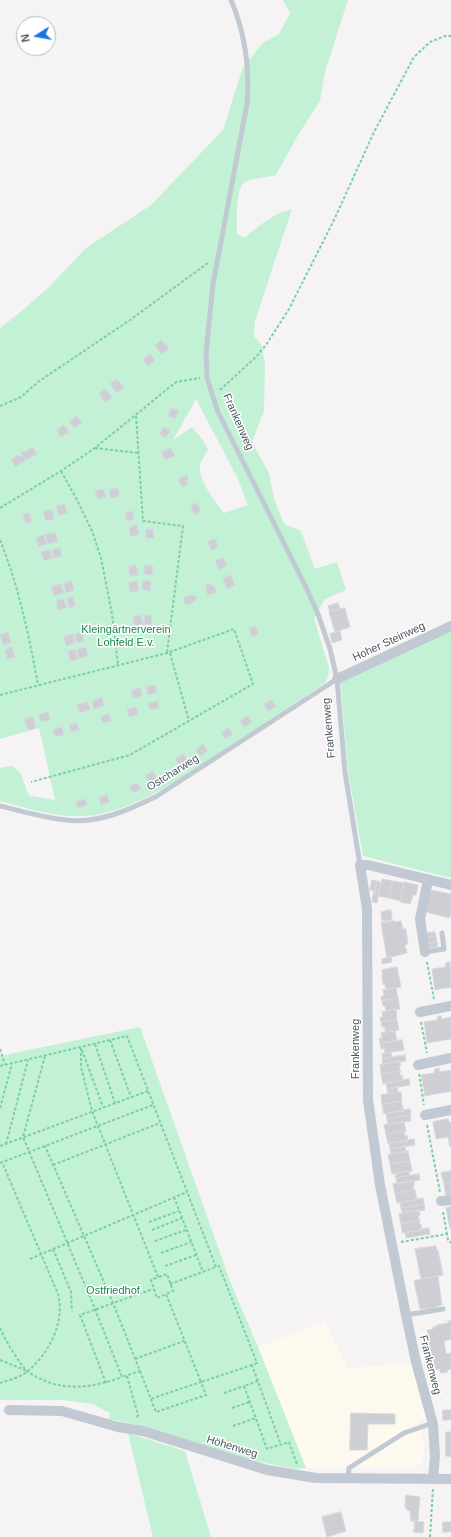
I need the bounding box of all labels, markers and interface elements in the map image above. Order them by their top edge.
north arrow [16,16,56,56]
text: N [19,33,32,43]
street label: Frankenweg [220,392,256,452]
street label: Hoher Steinweg [351,619,427,665]
park label: Kleingärtnerverein Lohfeld E.v. [81,623,171,649]
street label: Frankenweg [320,697,338,759]
street label: Ostcharweg [145,752,201,794]
street label: Frankenweg [349,1019,363,1079]
park label: Ostfriedhof [86,1284,140,1298]
street label: Frankenweg [416,1334,444,1396]
street label: Höhenweg [205,1433,259,1461]

